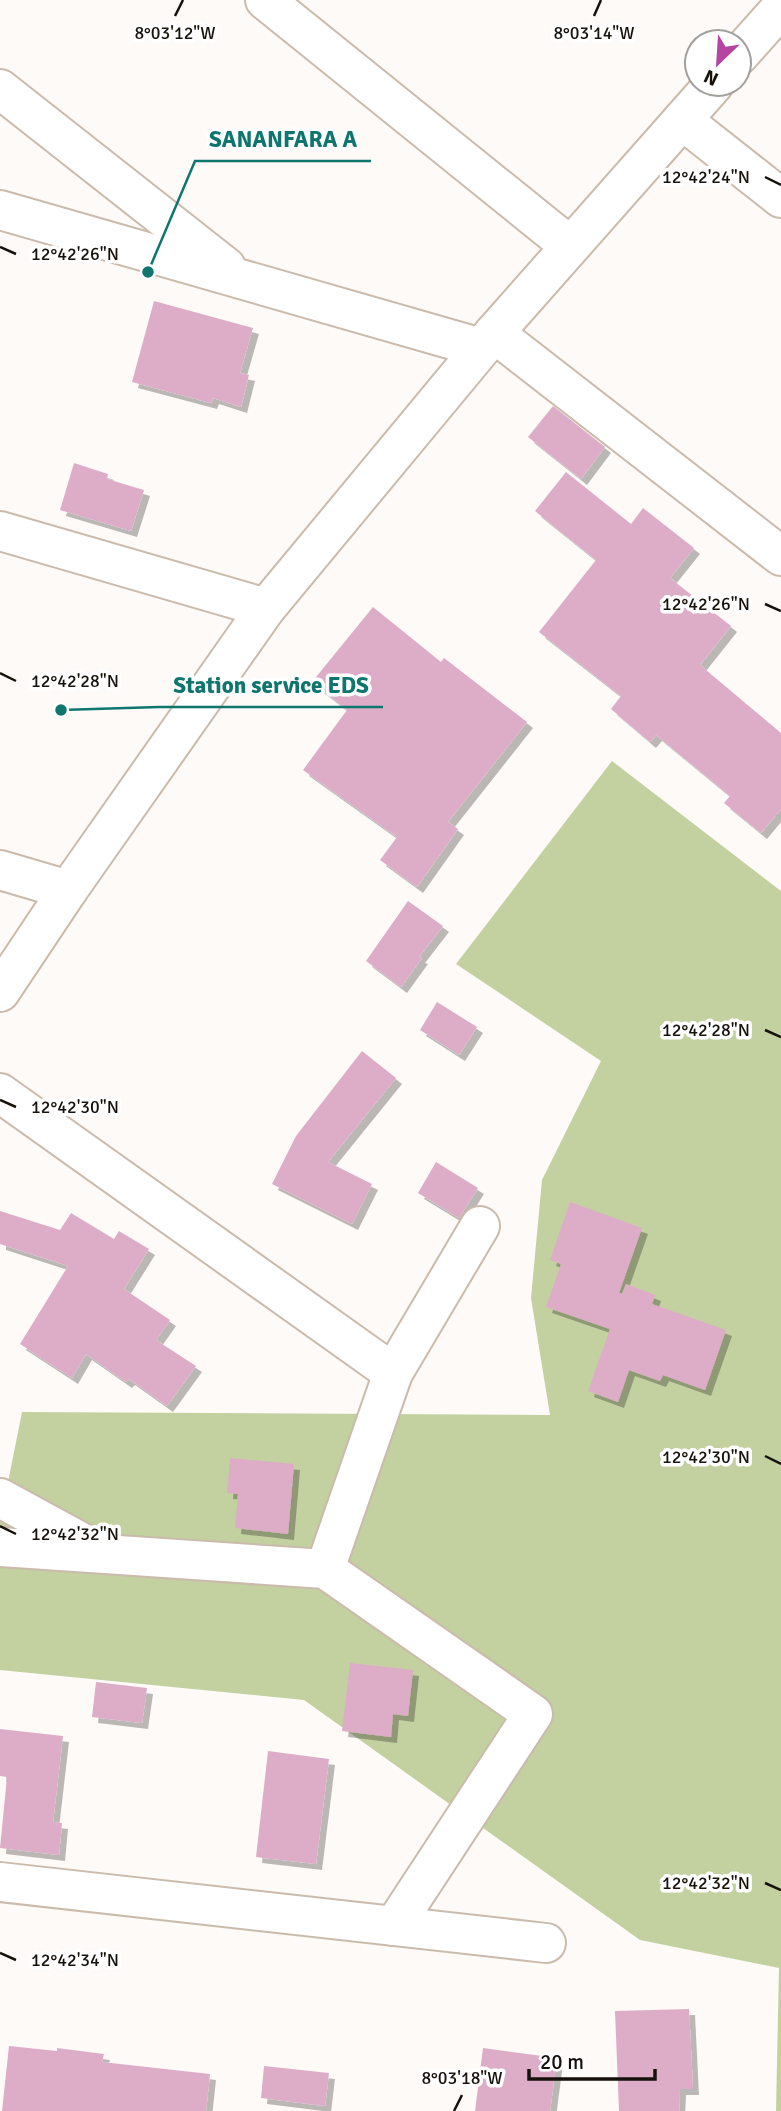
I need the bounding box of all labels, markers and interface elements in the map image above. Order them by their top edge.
text: 8°03'12"W [134,22,216,44]
text: 8°03'14"W [553,22,635,44]
north arrow [683,28,753,98]
text: N [700,64,722,91]
callout: SANANFARA A [195,117,371,161]
text: SANANFARA A [209,125,357,154]
text: 12°42'24"N [662,166,750,188]
text: 12°42'26"N [31,243,119,265]
text: 12°42'26"N [662,593,750,615]
callout: Station service EDS [159,663,383,707]
text: 12°42'28"N [31,670,119,692]
text: Station service EDS [173,671,369,700]
text: 12°42'28"N [662,1019,750,1041]
text: 12°42'30"N [31,1096,119,1118]
text: 12°42'30"N [662,1446,750,1468]
text: 12°42'32"N [31,1523,119,1545]
text: 12°42'32"N [662,1872,750,1894]
text: 12°42'34"N [31,1949,119,1971]
scale bar [529,2038,655,2082]
text: 20 m [540,2049,584,2075]
text: 8°03'18"W [421,2067,503,2089]

